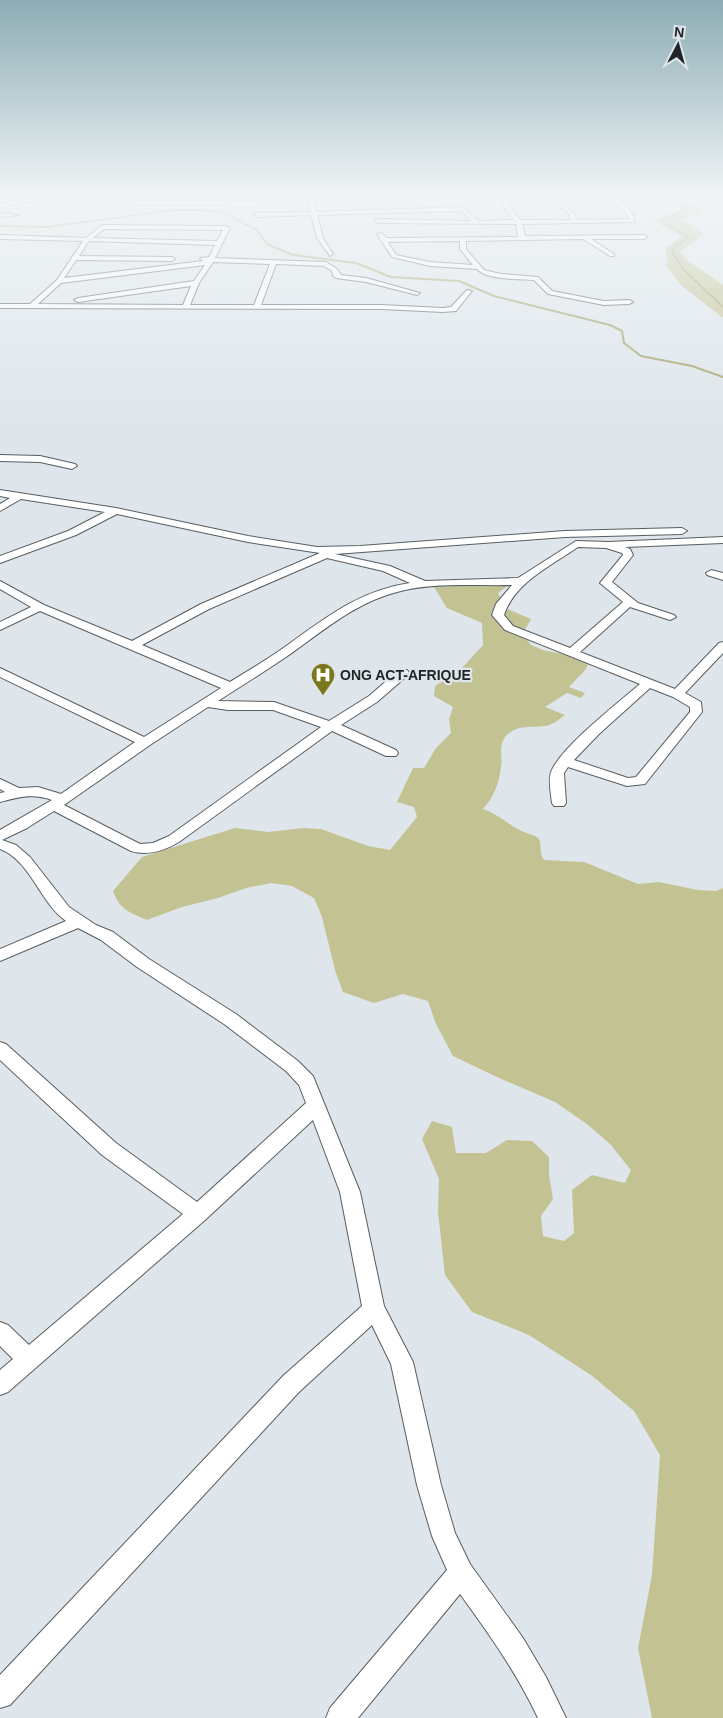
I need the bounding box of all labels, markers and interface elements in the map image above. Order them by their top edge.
north arrow [653,20,703,70]
text: N [673,24,685,41]
hospital icon: ONG ACT-AFRIQUE [310,662,336,696]
place label: ONG ACT-AFRIQUE [340,667,471,683]

